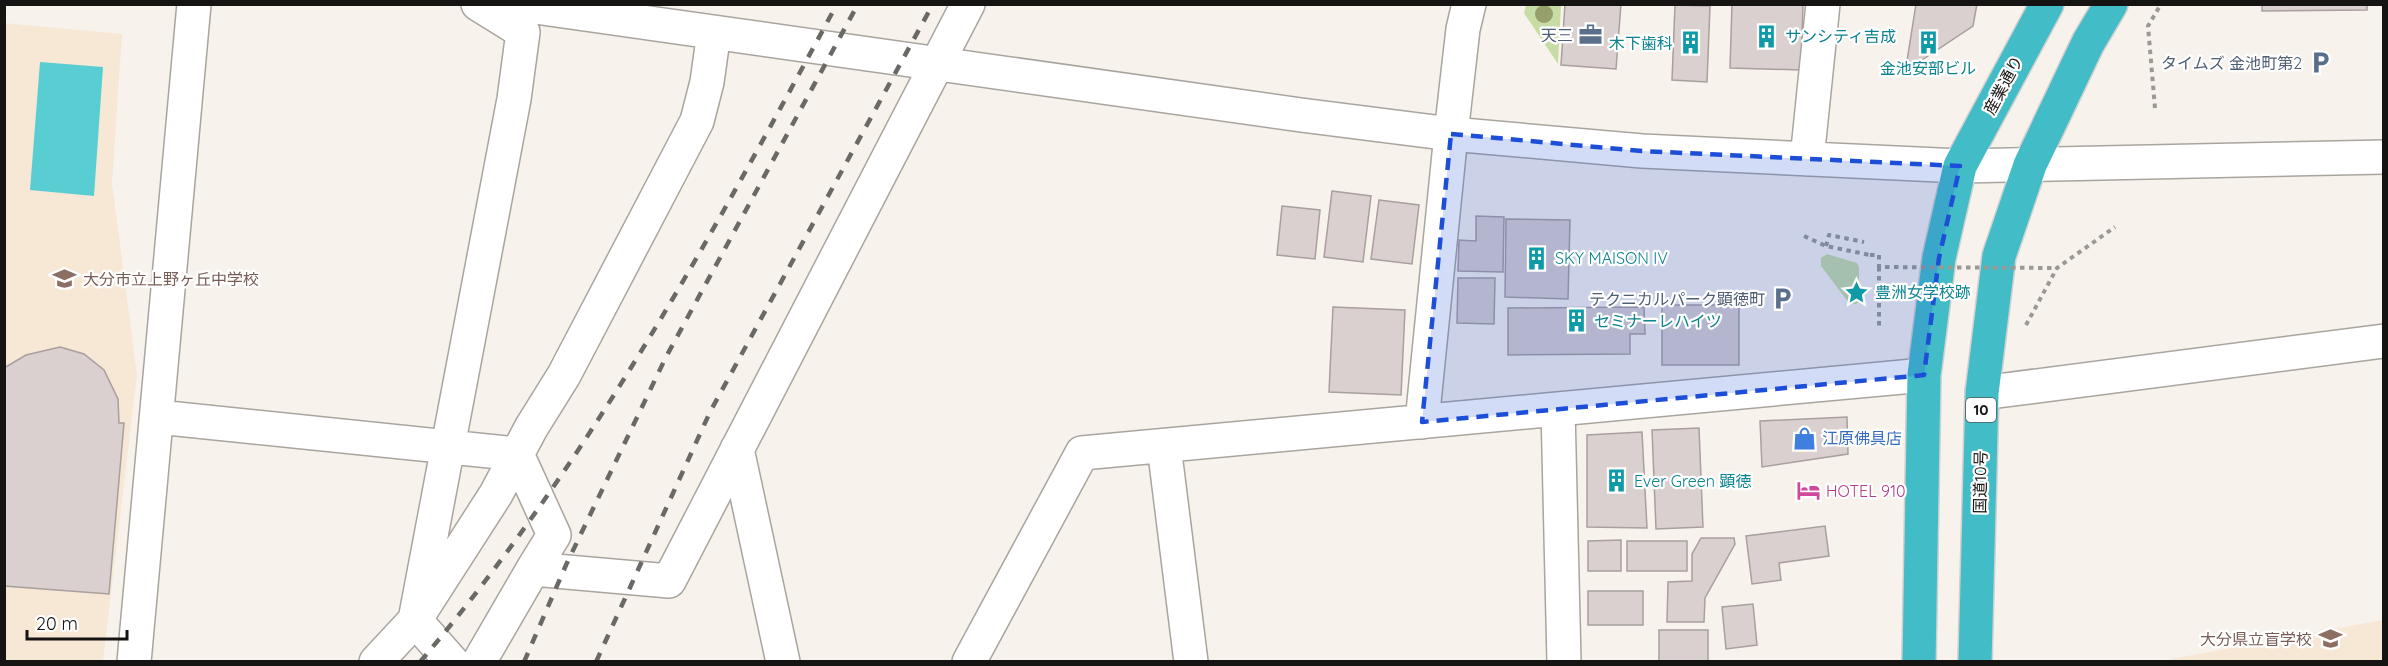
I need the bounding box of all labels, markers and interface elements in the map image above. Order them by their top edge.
office icon: 天三 [1578,22,1604,48]
building icon: サンシティ吉成 [1754,23,1780,49]
place label: 天三 [1541,25,1573,45]
place label: サンシティ吉成 [1785,26,1896,46]
building icon: 木下歯科 [1678,30,1704,56]
building icon: 金池安部ビル [1915,30,1941,56]
place label: 木下歯科 [1609,33,1673,53]
parking icon: タイムズ 金池町第2 [2307,50,2333,76]
street label: 産業通り [1979,52,2027,118]
place label: タイムズ 金池町第2 [2161,53,2302,73]
place label: 金池安部ビル [1880,58,1976,78]
building icon: SKY MAISON IV [1524,245,1550,271]
place label: SKY MAISON IV [1555,248,1668,268]
school or university icon: 大分市立上野ヶ丘中学校 [52,266,78,292]
place label: 大分市立上野ヶ丘中学校 [83,269,259,289]
place icon: 豊洲女学校跡 [1844,279,1870,305]
place label: 豊洲女学校跡 [1875,282,1971,302]
parking icon: テクニカルパーク顕徳町 [1770,286,1796,312]
place label: テクニカルパーク顕徳町 [1589,289,1765,309]
building icon: セミナーレハイツ [1563,308,1589,334]
place label: セミナーレハイツ [1594,311,1722,331]
road number: 10 [1966,398,1996,422]
shop icon: 江原佛具店 [1791,425,1817,451]
place label: 江原佛具店 [1822,428,1902,448]
street label: 国道10号 [1969,450,1991,514]
building icon: Ever Green 顕徳 [1603,468,1629,494]
place label: Ever Green 顕徳 [1634,471,1751,491]
hotel icon: HOTEL 910 [1795,478,1821,504]
place label: HOTEL 910 [1826,481,1906,501]
scale bar [27,603,128,641]
text: 20 m [36,612,78,635]
school or university icon: 大分県立盲学校 [2317,626,2343,652]
place label: 大分県立盲学校 [2200,629,2312,649]

